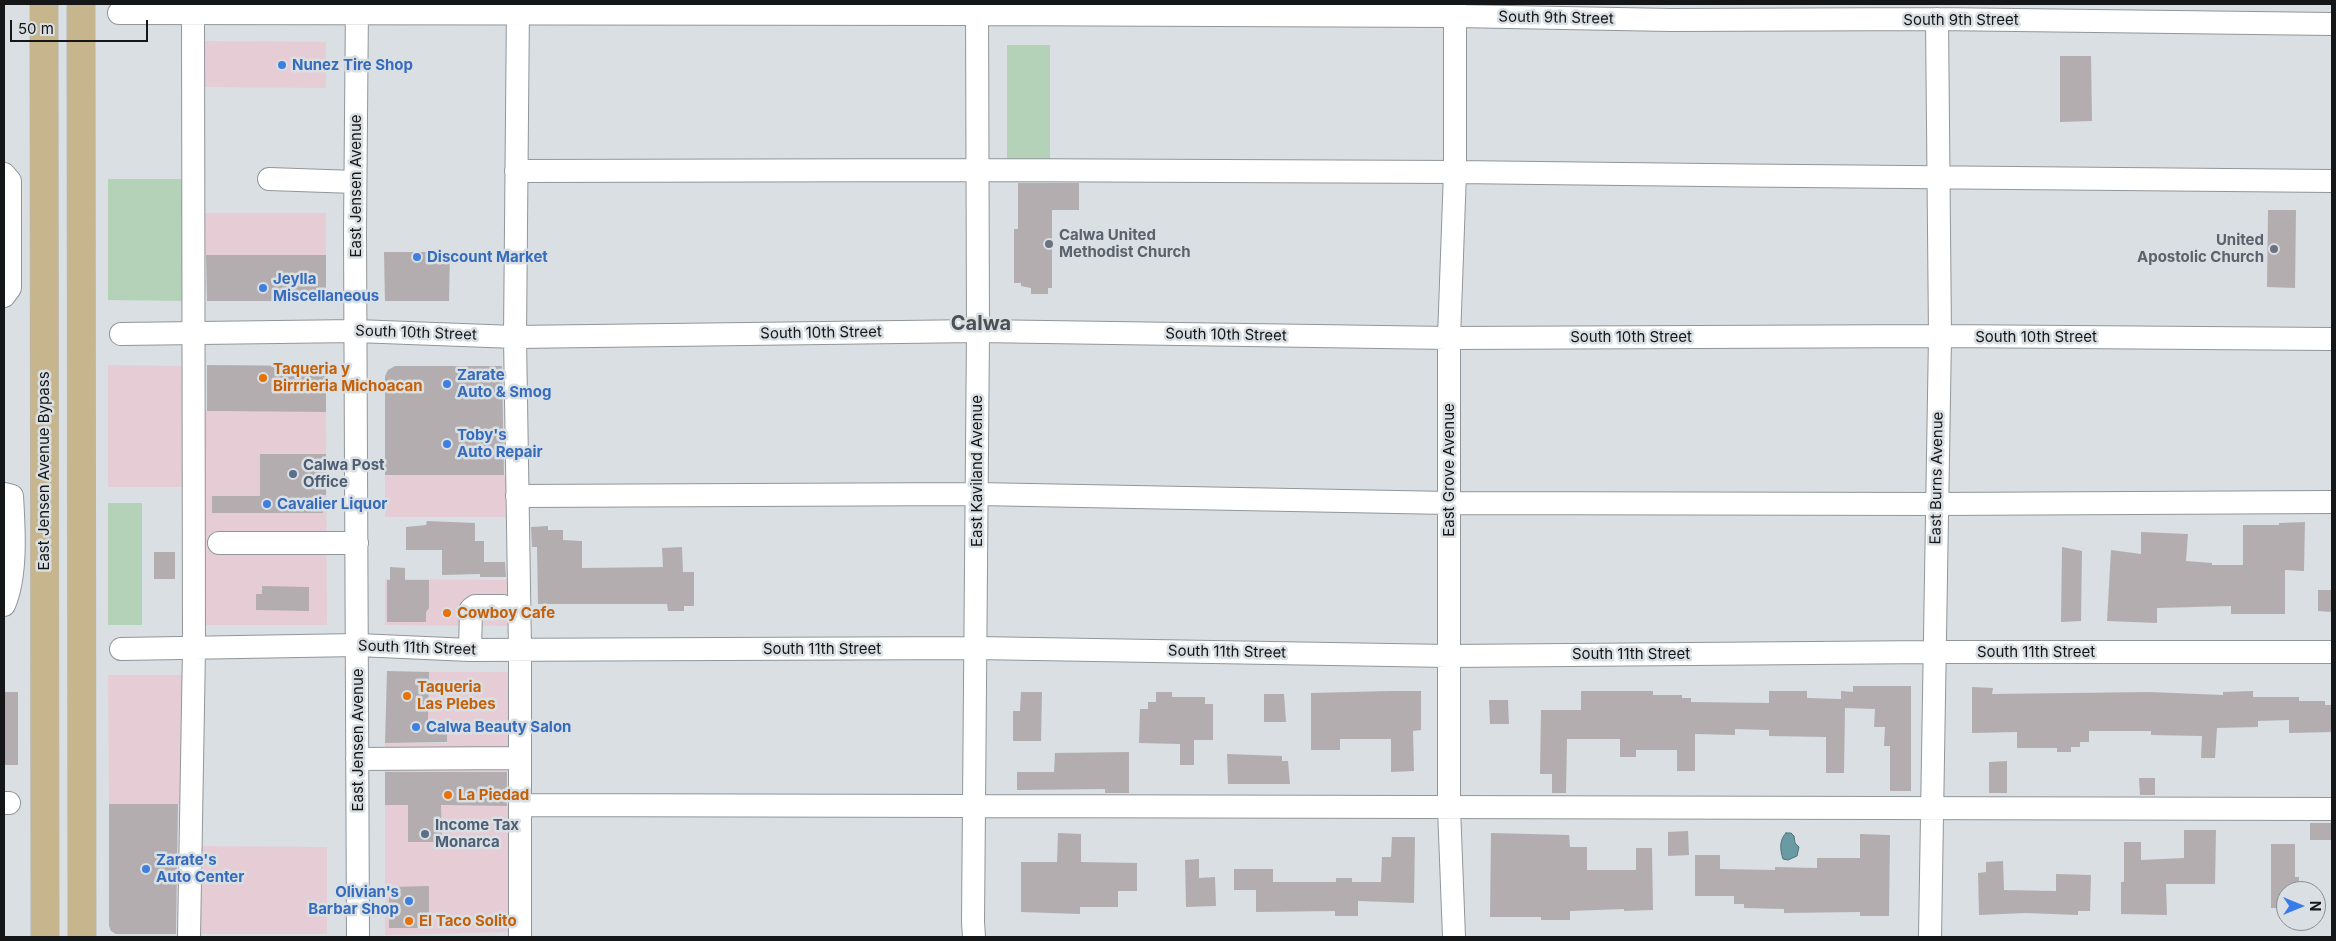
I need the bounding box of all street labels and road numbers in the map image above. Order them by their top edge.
street label: South 9th Street [1498,8,1614,28]
street label: South 9th Street [1903,11,2019,29]
street label: East Jensen Avenue [347,114,365,258]
street label: South 10th Street [355,322,477,344]
street label: South 10th Street [760,323,882,343]
street label: South 10th Street [1165,325,1287,345]
street label: South 10th Street [1570,328,1692,346]
street label: South 10th Street [1975,328,2097,346]
street label: East Jensen Avenue Bypass [35,371,53,571]
street label: East Kaviland Avenue [968,395,986,547]
street label: East Grove Avenue [1440,403,1458,537]
street label: East Burns Avenue [1927,411,1947,545]
street label: South 11th Street [358,637,476,659]
street label: South 11th Street [763,640,881,658]
street label: South 11th Street [1168,642,1286,662]
street label: South 11th Street [1977,643,2095,661]
street label: South 11th Street [1572,645,1690,663]
street label: East Jensen Avenue [349,668,367,812]

